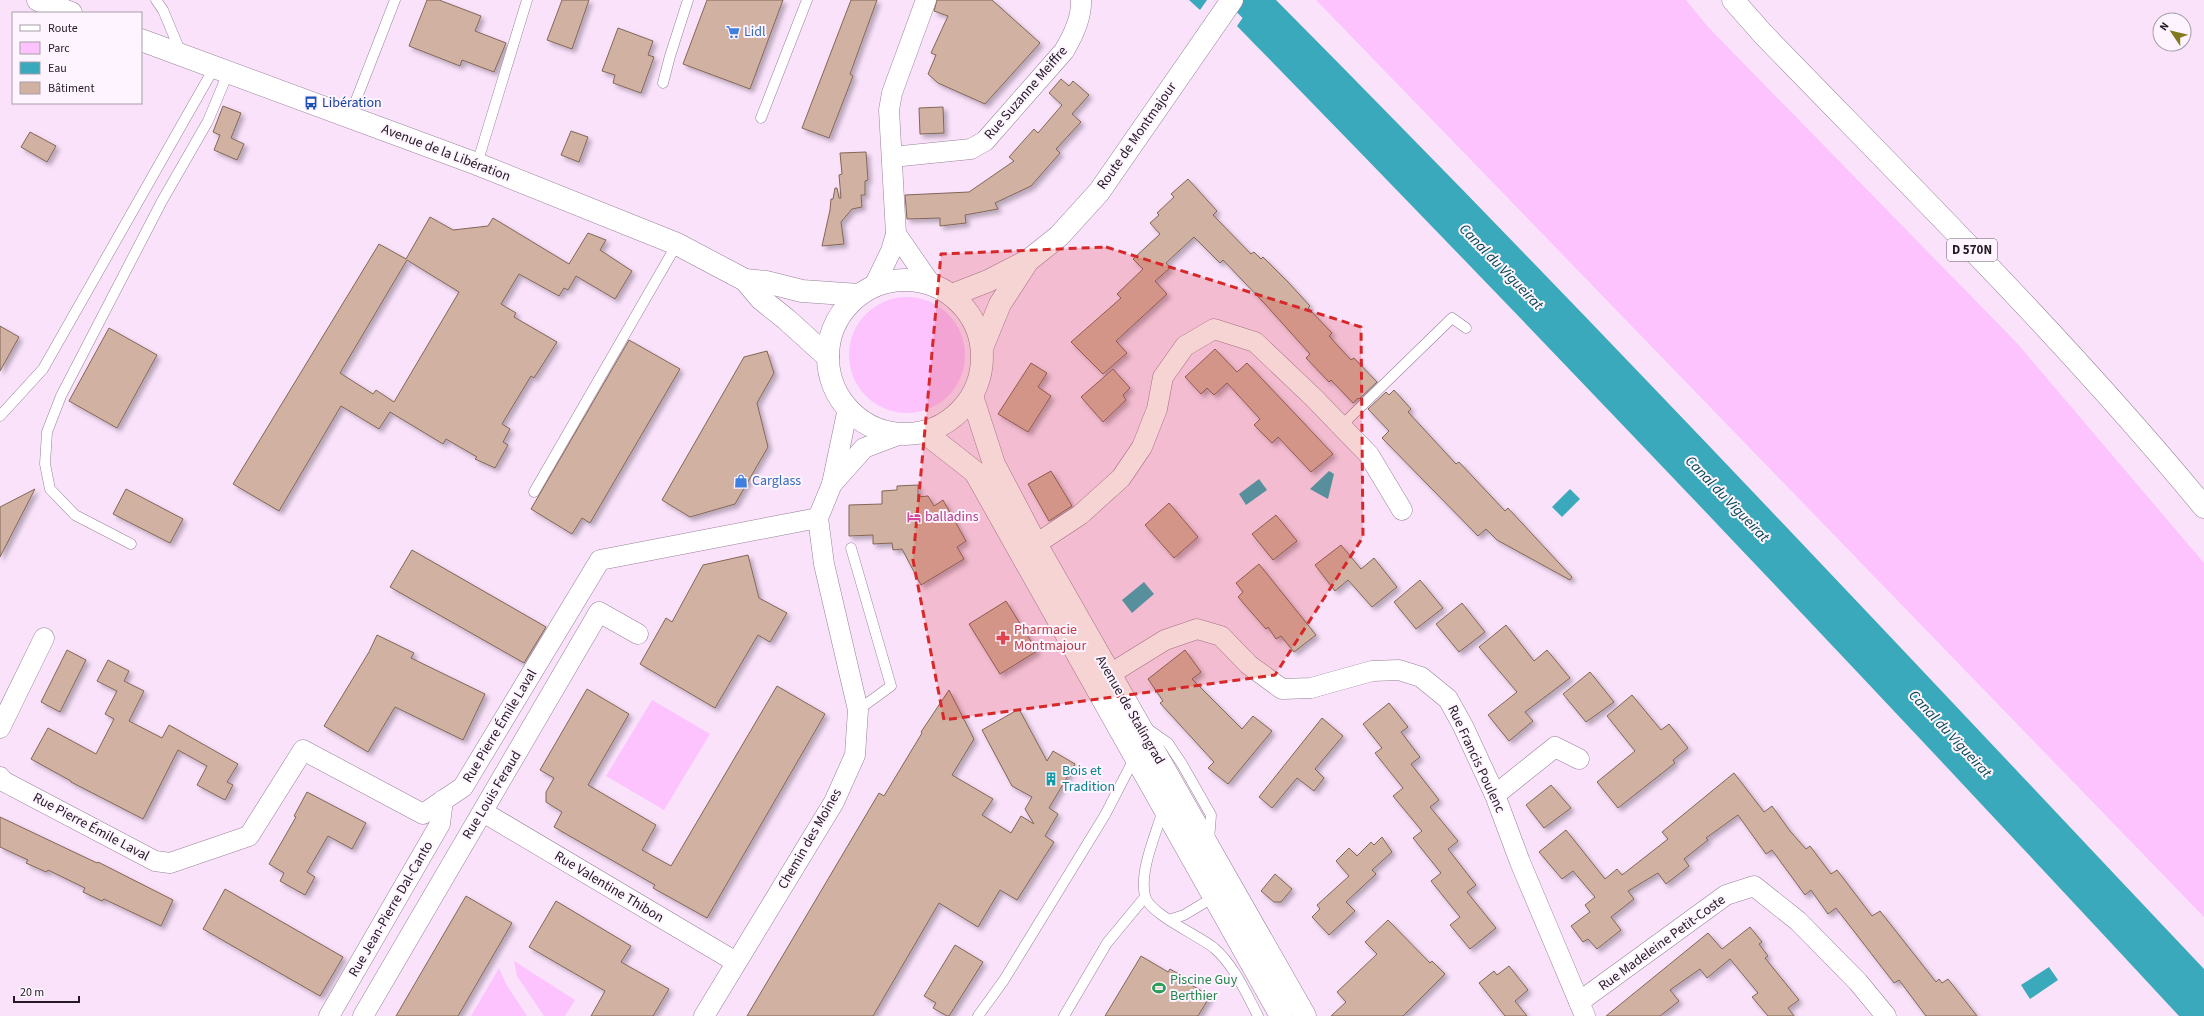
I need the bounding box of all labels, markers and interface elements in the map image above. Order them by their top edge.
legend [12,12,142,104]
north arrow [2152,12,2192,52]
text: N [2156,19,2172,34]
text: Route [48,20,78,37]
place label: Lidl [744,22,766,42]
supermarket icon: Lidl [725,24,741,40]
text: Parc [48,40,70,57]
street label: Rue Suzanne Meiffre [980,42,1072,144]
text: Eau [48,60,67,77]
street label: Route de Montmajour [1092,78,1182,194]
text: Bâtiment [48,80,94,97]
place label: Libération [322,93,382,113]
bus stop icon: Libération [303,95,319,111]
street label: Avenue de la Libération [379,119,513,187]
water label: Canal du Vigueirat [1454,219,1549,316]
road number: D 570N [1947,239,1997,261]
water label: Canal du Vigueirat [1680,451,1775,548]
place label: Carglass [752,471,801,491]
shop icon: Carglass [733,473,749,489]
place label: balladins [925,507,979,527]
hotel icon: balladins [906,509,922,525]
place label: Pharmacie Montmajour [1014,620,1086,656]
pharmacy icon: Pharmacie Montmajour [995,630,1011,646]
street label: Avenue de Stalingrad [1091,652,1169,768]
street label: Rue Pierre Émile Laval [458,665,542,787]
water label: Canal du Vigueirat [1904,685,1997,783]
street label: Rue Francis Poulenc [1442,702,1510,817]
street label: Rue Louis Feraud [458,747,526,843]
place label: Bois et Tradition [1062,761,1115,797]
building icon: Bois et Tradition [1043,771,1059,787]
street label: Chemin des Moines [773,785,847,893]
street label: Rue Pierre Émile Laval [29,788,153,866]
street label: Rue Jean-Pierre Dal-Canto [344,837,438,981]
street label: Rue Valentine Thibon [550,846,668,928]
street label: Rue Madeleine Petit-Coste [1594,890,1730,996]
place label: Piscine Guy Berthier [1170,970,1238,1006]
scale bar [14,978,79,1004]
sports icon: Piscine Guy Berthier [1151,980,1167,996]
text: 20 m [20,984,44,1001]

